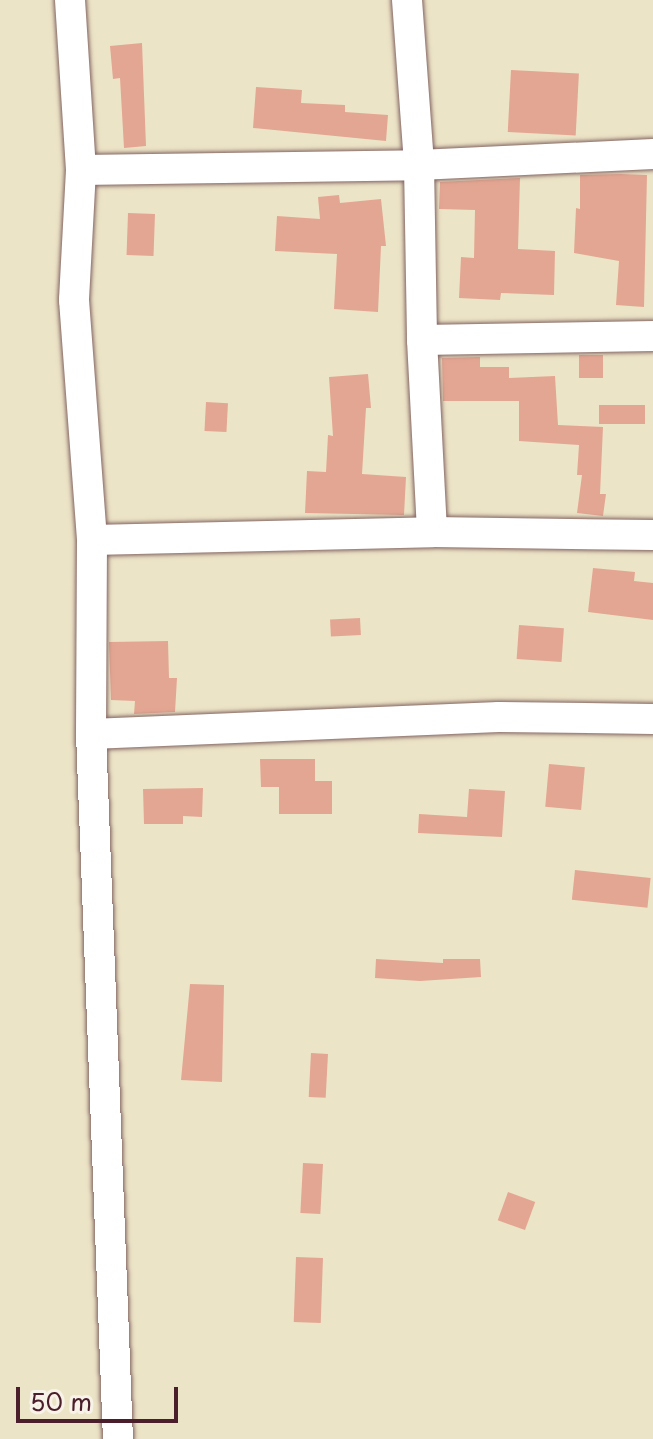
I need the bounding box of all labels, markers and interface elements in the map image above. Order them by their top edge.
scale bar [20,1371,182,1421]
text: 50 m [30,1383,92,1419]

